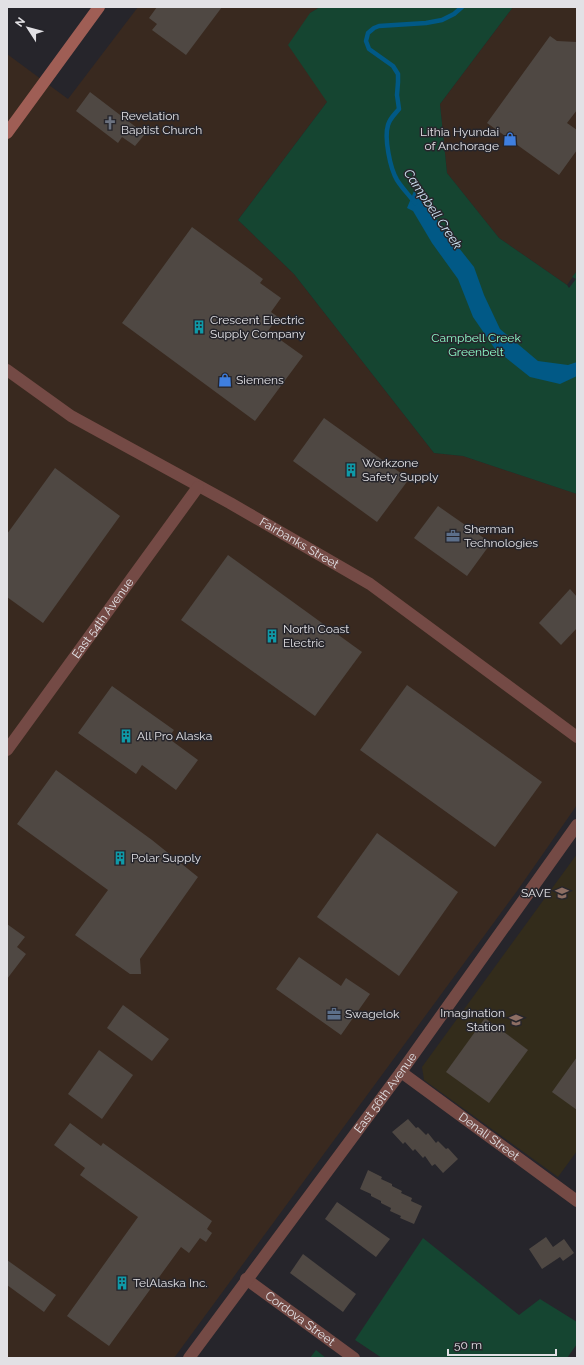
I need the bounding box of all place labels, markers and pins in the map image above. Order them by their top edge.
place label: Revelation Baptist Church [121,109,202,137]
church icon: Revelation Baptist Church [102,115,118,131]
place label: Lithia Hyundai of Anchorage [420,125,499,153]
shop icon: Lithia Hyundai of Anchorage [502,131,518,147]
place label: Crescent Electric Supply Company [210,313,306,341]
building icon: Crescent Electric Supply Company [191,319,207,335]
shop icon: Siemens [217,372,233,388]
place label: Siemens [236,373,284,387]
place label: Workzone Safety Supply [362,456,439,484]
building icon: Workzone Safety Supply [343,462,359,478]
place label: Sherman Technologies [464,522,538,550]
office icon: Sherman Technologies [445,528,461,544]
place label: North Coast Electric [283,622,349,650]
building icon: North Coast Electric [264,628,280,644]
building icon: All Pro Alaska [118,728,134,744]
place label: All Pro Alaska [137,729,212,743]
building icon: Polar Supply [112,850,128,866]
place label: Polar Supply [131,851,202,865]
school or university icon: SAVE [554,885,570,901]
place label: SAVE [521,886,551,900]
office icon: Swagelok [326,1006,342,1022]
place label: Imagination Station [440,1006,505,1034]
place label: Swagelok [345,1007,400,1021]
school or university icon: Imagination Station [508,1012,524,1028]
building icon: TelAlaska Inc. [114,1275,130,1291]
place label: TelAlaska Inc. [133,1276,208,1290]

